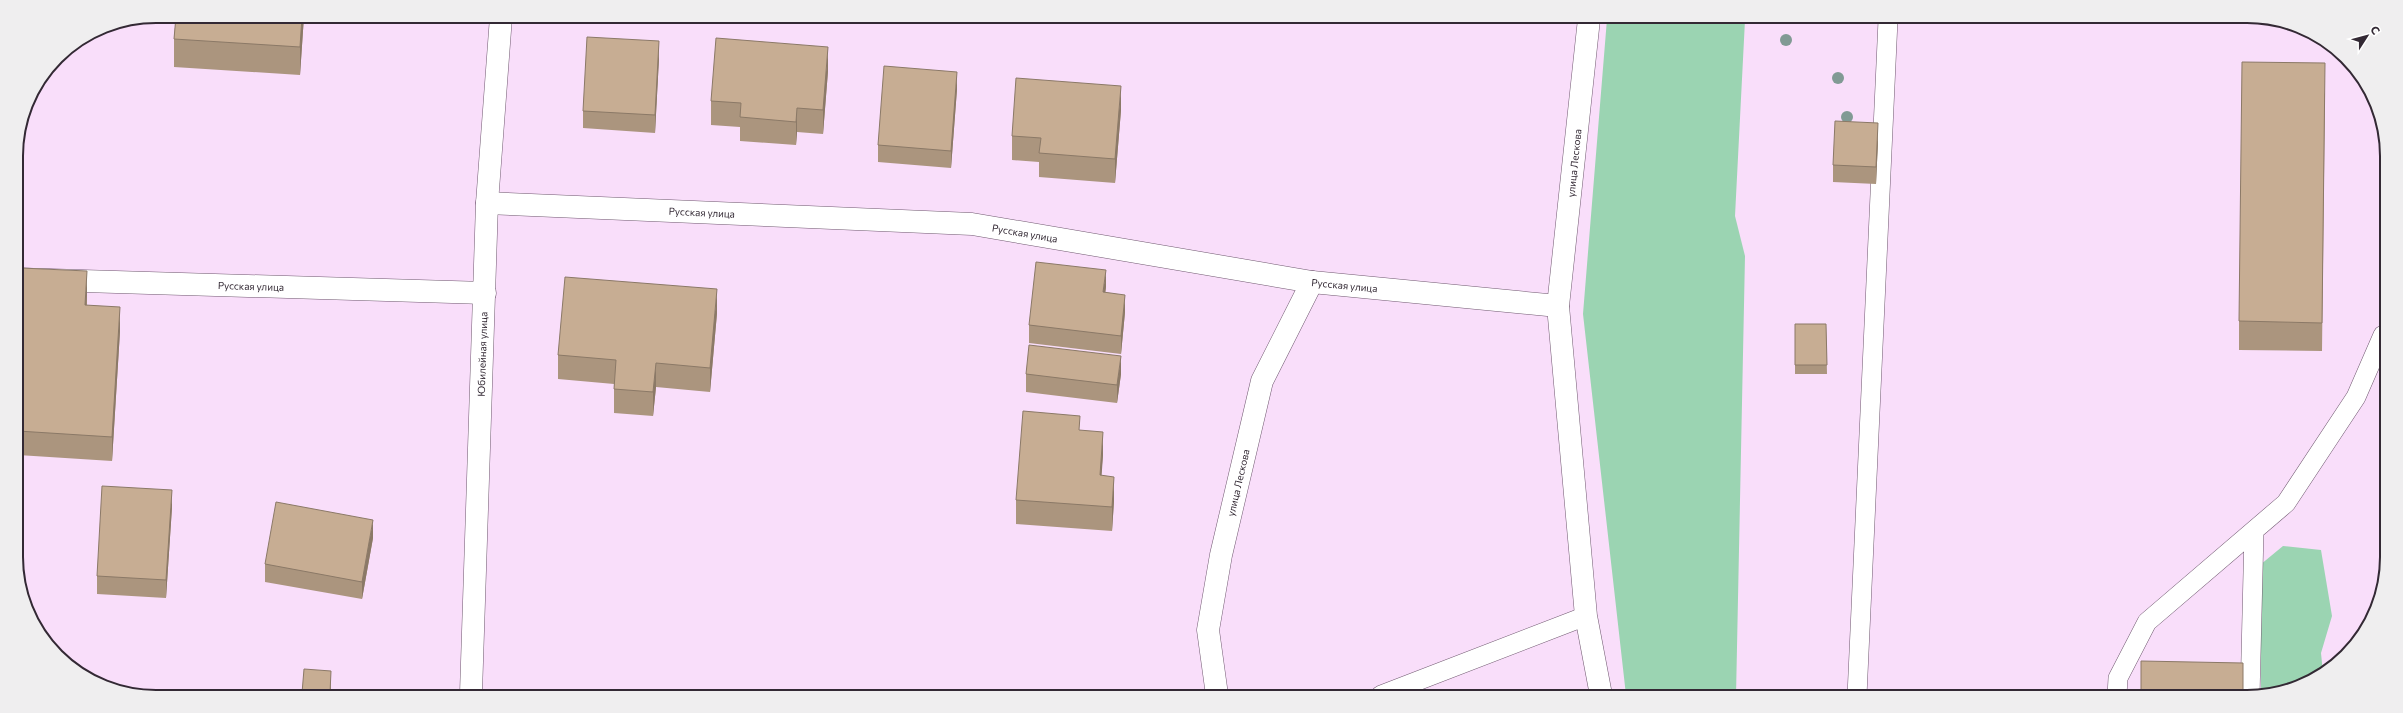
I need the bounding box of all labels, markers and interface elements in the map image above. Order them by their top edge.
north arrow [2347,16,2387,56]
text: С [2368,23,2383,37]
street label: улица Лескова [1564,128,1584,198]
street label: Русская улица [668,205,735,220]
street label: Русская улица [991,222,1058,244]
street label: Русская улица [1311,276,1378,294]
street label: Русская улица [218,279,284,293]
street label: Юбилейная улица [475,312,489,397]
street label: улица Лескова [1224,448,1252,518]

